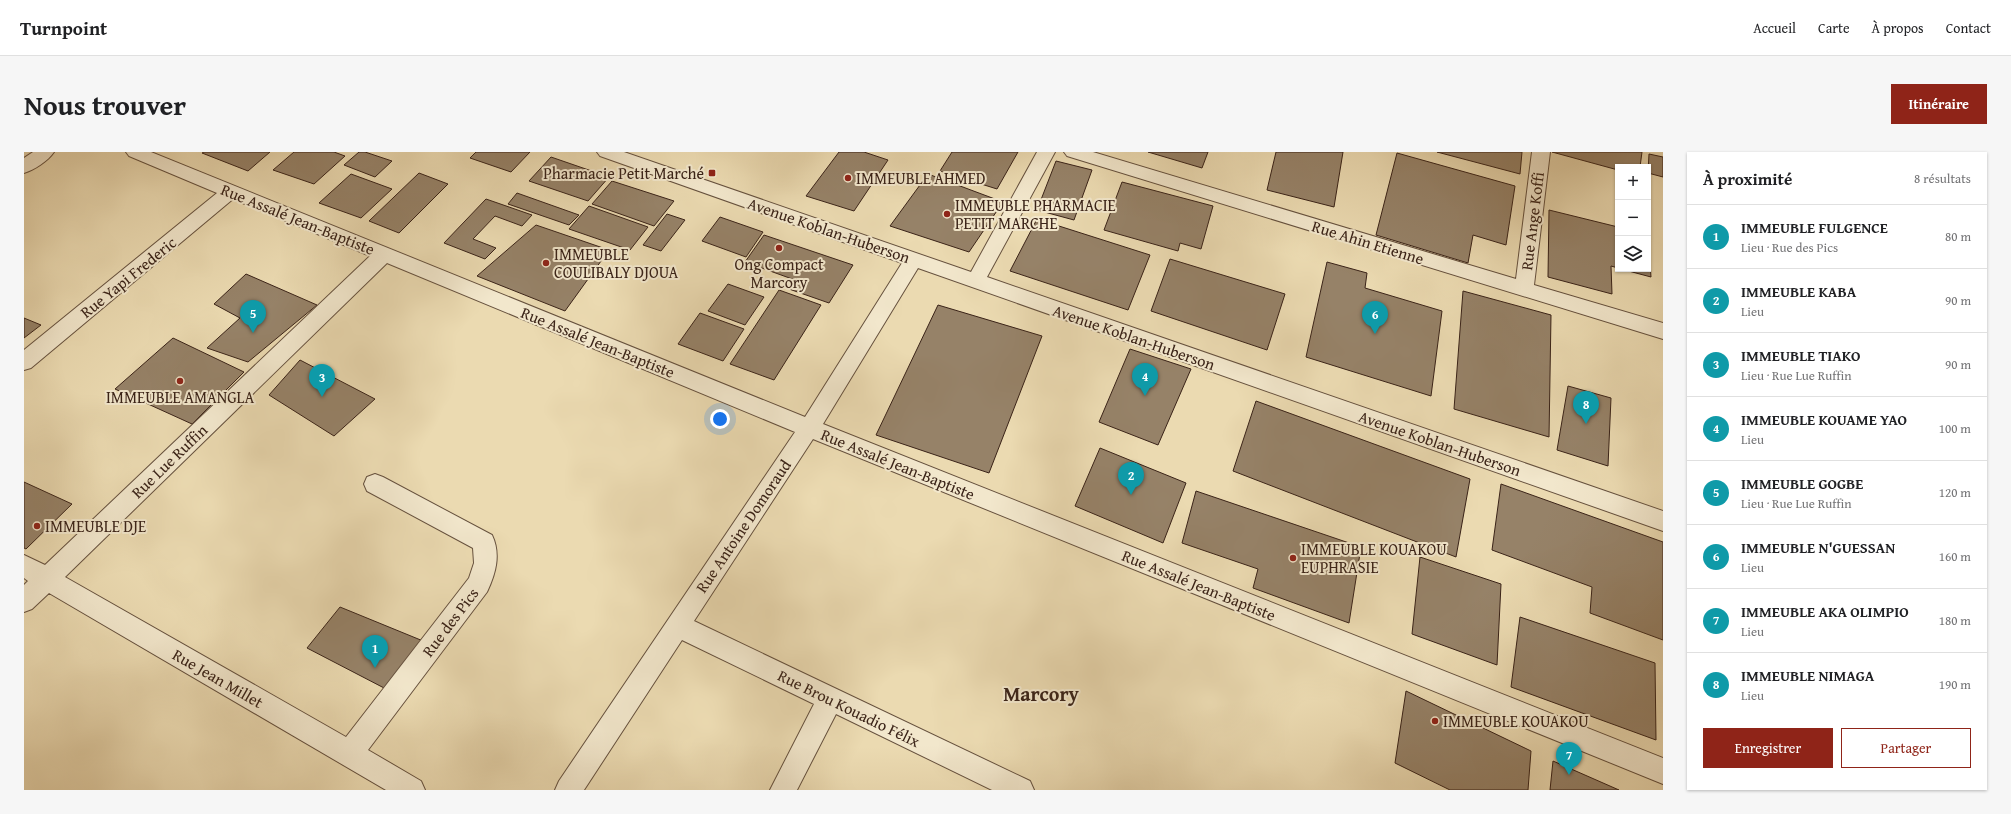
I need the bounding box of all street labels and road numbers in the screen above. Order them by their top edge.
street label: Rue Ange Koffi [1514,170,1550,272]
street label: Rue Assalé Jean-Baptiste [218,177,378,261]
street label: Avenue Koblan-Huberson [745,191,913,269]
street label: Rue Ahin Etienne [1309,214,1427,270]
street label: Rue Yapi Frederic [75,231,181,323]
street label: Avenue Koblan-Huberson [1050,298,1218,376]
street label: Rue Assalé Jean-Baptiste [518,300,678,384]
street label: Avenue Koblan-Huberson [1356,404,1524,482]
street label: Rue Lue Ruffin [125,418,213,504]
street label: Rue Assalé Jean-Baptiste [818,422,978,506]
street label: Rue Antoine Domoraud [689,454,797,597]
street label: Rue Assalé Jean-Baptiste [1119,543,1279,627]
street label: Rue des Pics [416,582,484,662]
street label: Rue Jean Millet [168,642,268,714]
street label: Rue Brou Kouadio Félix [774,663,925,753]

